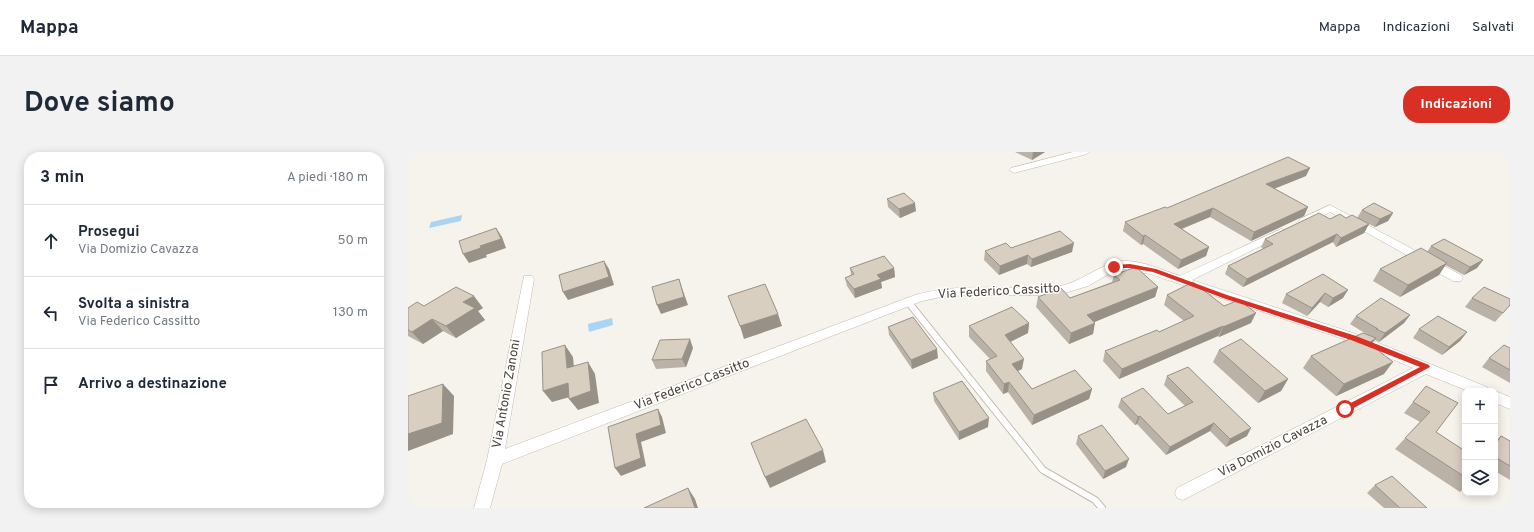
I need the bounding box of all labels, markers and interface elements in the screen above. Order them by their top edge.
text: Mappa [20,16,79,40]
text: Mappa [1319,19,1360,36]
text: Indicazioni [1382,19,1450,36]
text: Salvati [1472,19,1514,36]
text: Dove siamo [24,86,175,122]
button: Indicazioni [1403,86,1510,123]
text: 3 min [40,167,84,189]
text: A piedi · 180 m [287,170,368,186]
text: Prosegui [78,223,139,242]
icon: ahead [40,230,62,252]
text: 50 m [338,233,368,249]
text: Via Domizio Cavazza [78,242,199,258]
route end [1105,258,1123,276]
street label: Via Federico Cassitto [938,281,1060,303]
text: Svolta a sinistra [78,295,189,314]
icon: left [40,302,62,324]
text: 130 m [333,305,368,321]
text: Via Federico Cassitto [78,314,200,330]
street label: Via Antonio Zanoni [490,338,524,450]
street label: Via Federico Cassitto [632,356,752,414]
icon: arrive [40,374,62,396]
text: Arrivo a destinazione [78,375,227,394]
map controls [1462,388,1498,496]
button: + [1462,388,1498,424]
route start [1336,400,1354,418]
street label: Via Domizio Cavazza [1216,413,1330,481]
button: − [1462,424,1498,460]
button: layers [1462,460,1498,496]

